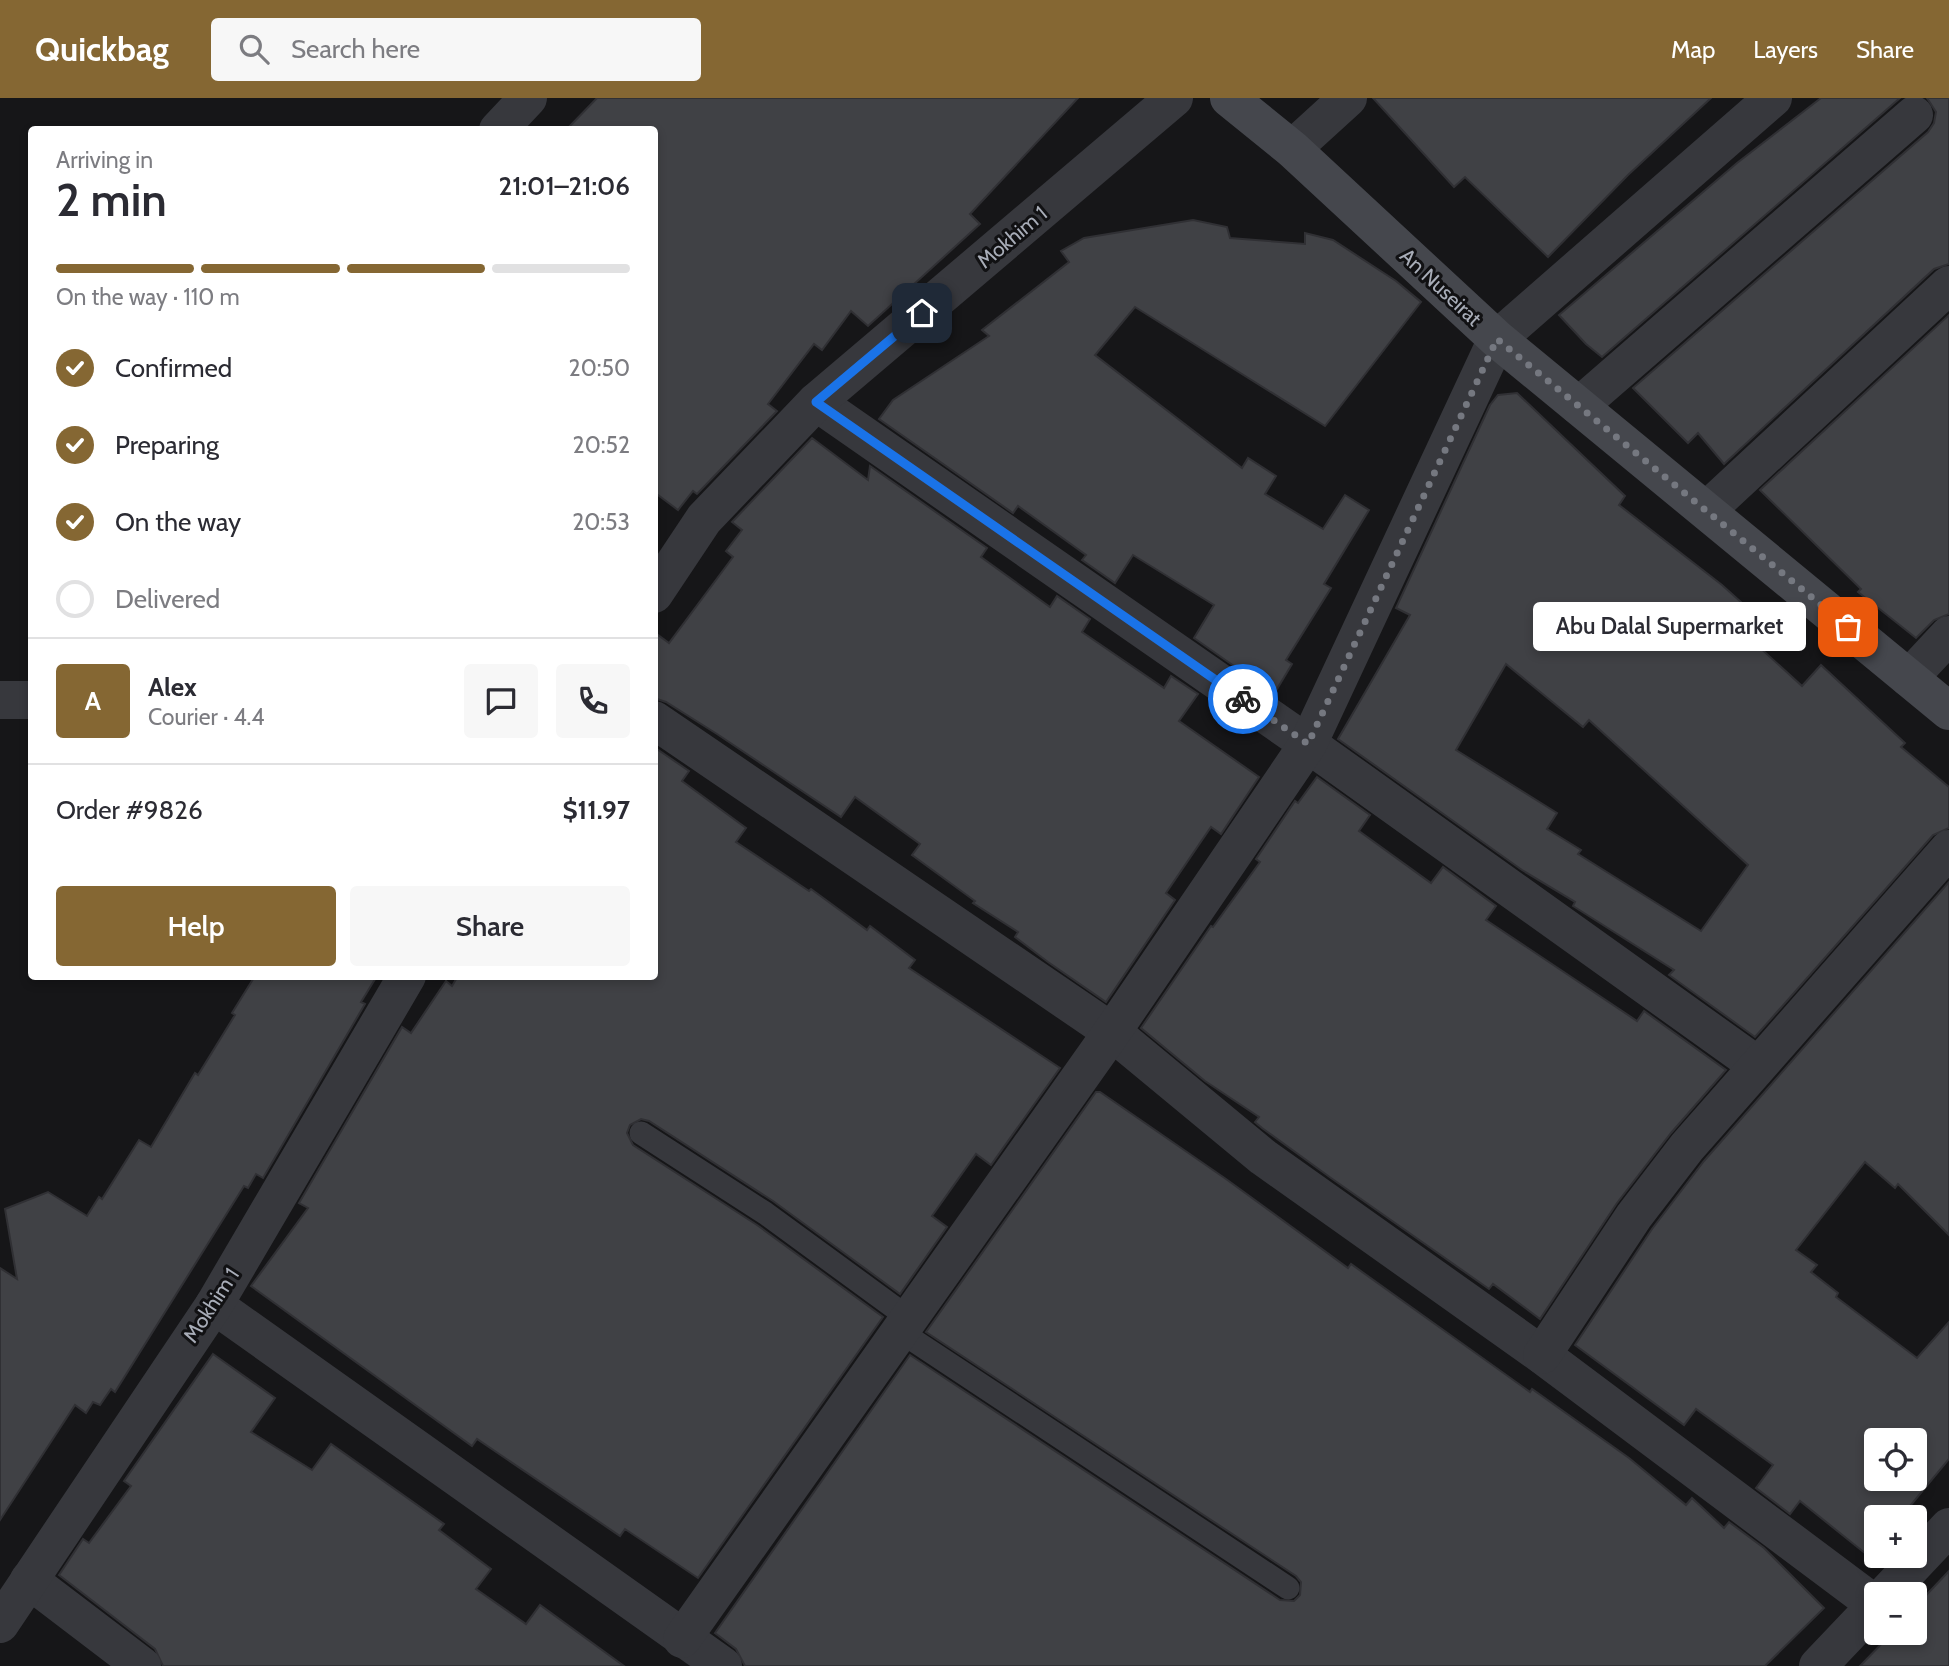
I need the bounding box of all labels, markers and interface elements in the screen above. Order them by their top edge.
search box [211,18,701,81]
text: Quickbag [35,29,169,69]
icon: search [235,30,273,68]
text: Search here [291,33,420,65]
text: Map [1671,35,1715,64]
text: Layers [1753,35,1818,64]
text: Share [1856,35,1914,64]
text: Arriving in [56,146,153,174]
text: 21:01–21:06 [499,170,630,202]
text: 2 min [56,172,167,228]
street label: Mokhim 1 [972,201,1052,273]
street label: An Nuseirat [1395,243,1487,331]
text: On the way · 110 m [56,283,240,311]
pin [892,283,952,343]
icon: home [903,294,941,332]
icon: check [56,349,94,387]
text: Confirmed [115,352,232,384]
text: 20:50 [569,354,630,382]
icon: check [56,426,94,464]
text: Preparing [115,429,219,461]
text: 20:52 [573,431,630,459]
icon: check [56,503,94,541]
text: On the way [115,506,241,538]
text: 20:53 [572,508,630,536]
text: Delivered [115,583,220,615]
pin [1818,597,1878,657]
callout: Abu Dalal Supermarket [1533,602,1806,652]
icon: bag [1829,608,1867,646]
text: Abu Dalal Supermarket [1556,612,1783,640]
button: chat [464,664,538,738]
button: phone [556,664,630,738]
courier [1208,664,1278,734]
text: Alex [148,671,197,703]
icon: bike [1224,680,1262,718]
text: A [85,685,101,717]
text: Courier · 4.4 [148,703,265,731]
text: Order #9826 [56,794,203,826]
text: $11.97 [562,794,630,826]
button: Help [56,886,336,966]
button: Share [350,886,630,966]
street label: Mokhim 1 [178,1263,244,1347]
map controls [1864,1428,1927,1645]
button: locate [1864,1428,1927,1491]
button: + [1864,1505,1927,1568]
button: − [1864,1582,1927,1645]

